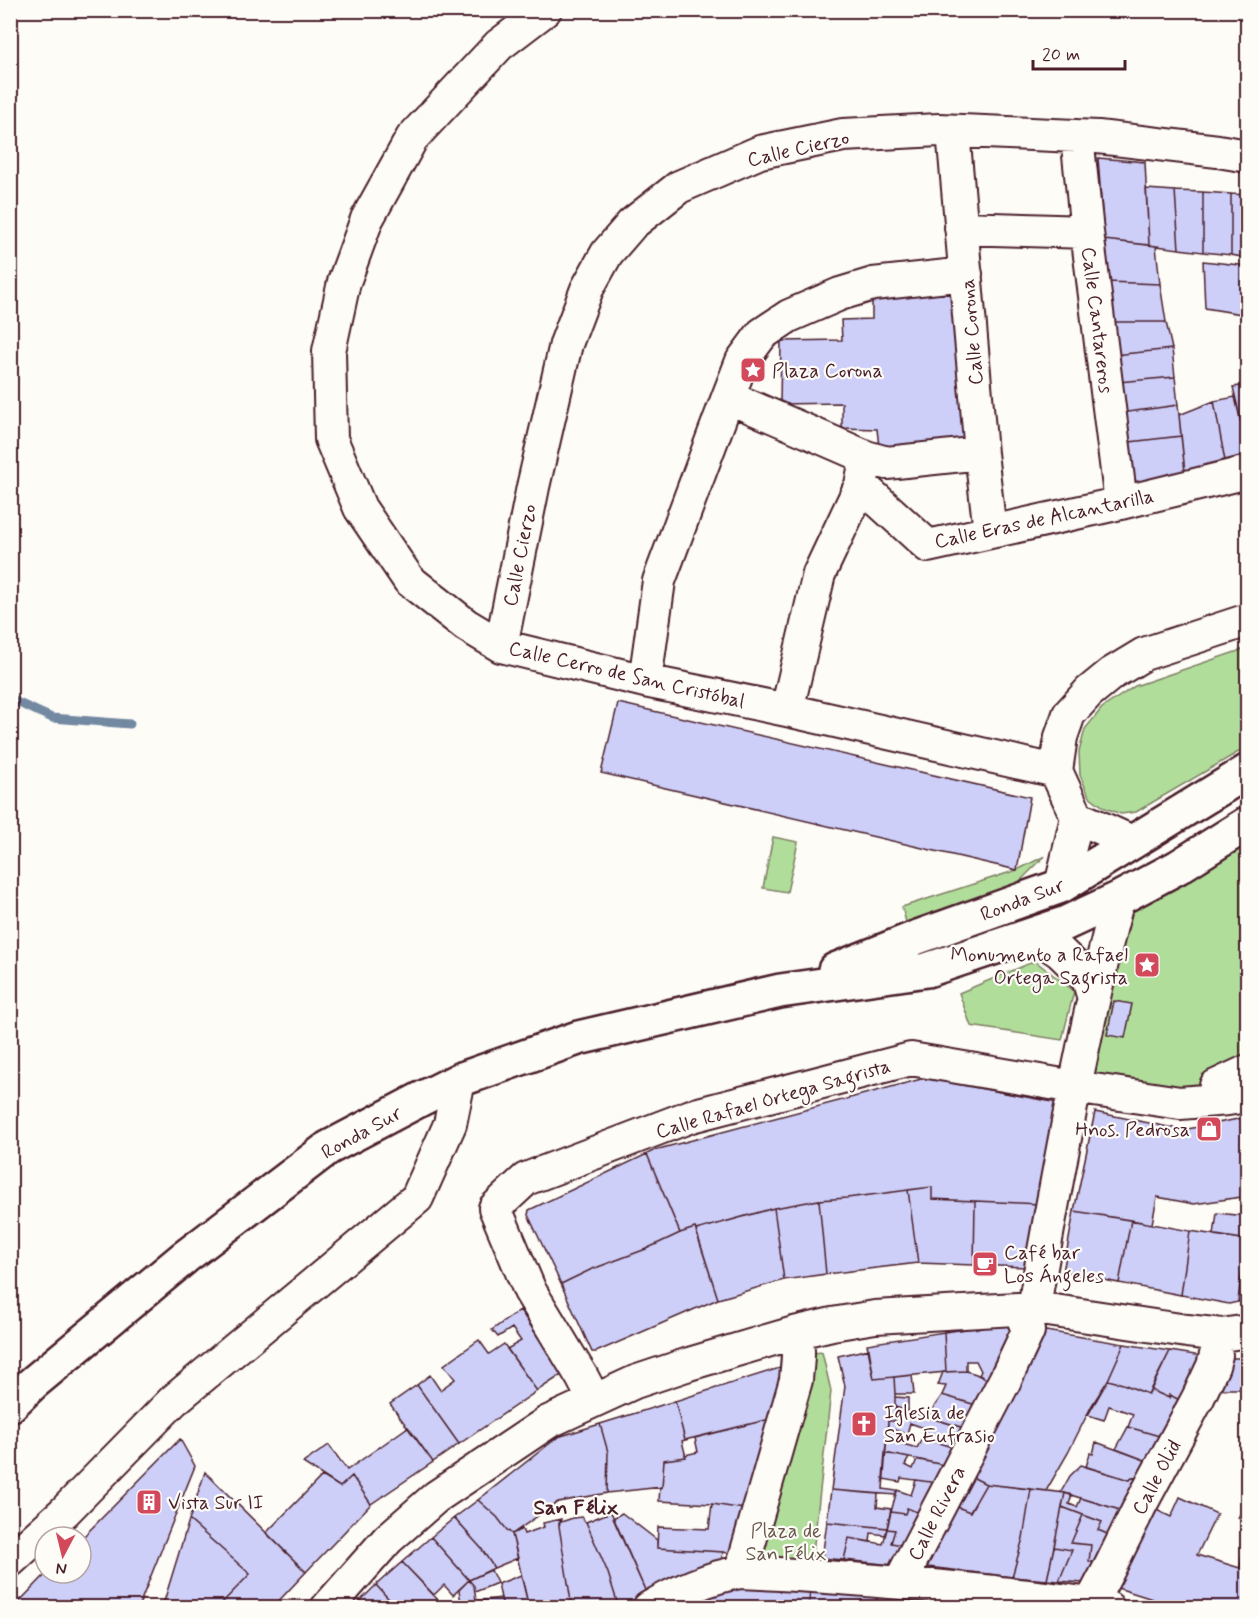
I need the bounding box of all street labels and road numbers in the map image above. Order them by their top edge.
street label: Calle Cierzo [745,125,852,174]
street label: Calle Cantareros [1074,245,1119,395]
street label: Calle Corona [954,278,991,386]
street label: Calle Eras de Alcantarilla [932,483,1156,556]
street label: Calle Cierzo [497,502,544,609]
street label: Calle Cerro de San Cristóbal [506,635,747,716]
street label: Ronda Sur [977,872,1069,929]
street label: Calle Rafael Ortega Sagrista [653,1053,895,1148]
street label: Ronda Sur [317,1100,407,1166]
street label: Calle Olid [1126,1435,1188,1520]
street label: Calle Rivera [902,1462,973,1566]

